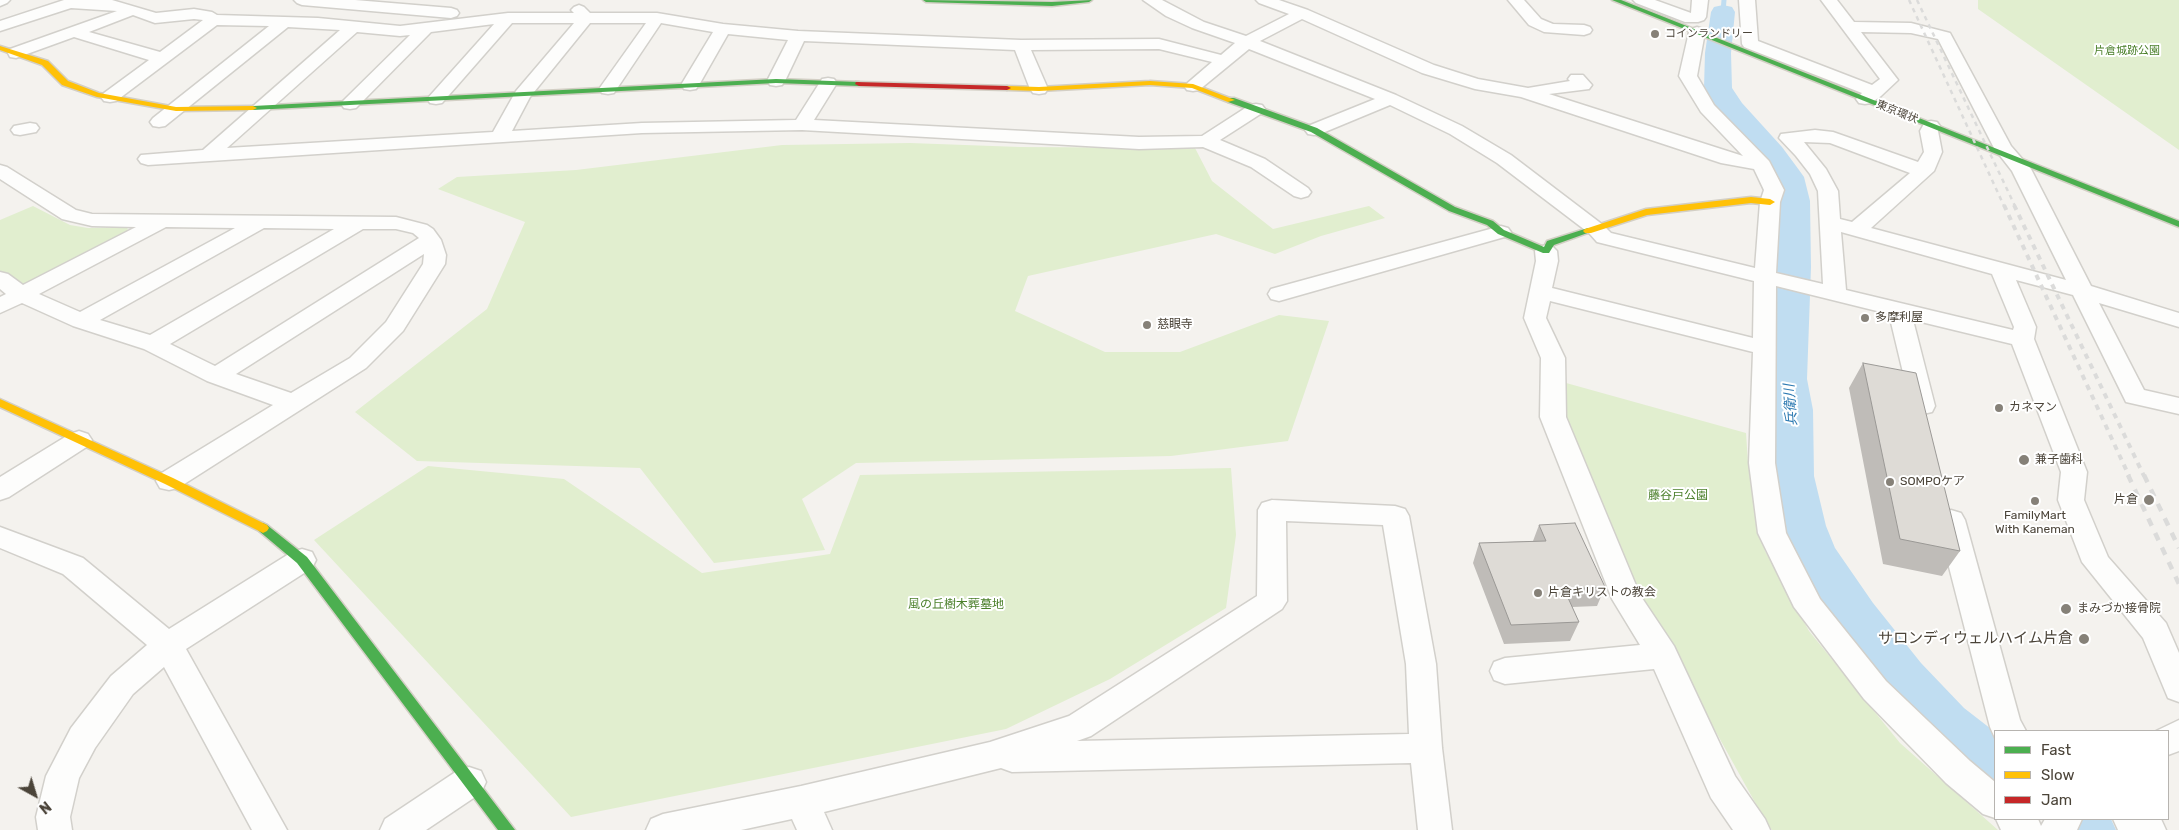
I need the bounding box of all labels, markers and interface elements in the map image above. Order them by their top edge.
place label: コインランドリー [1665,27,1753,41]
marker: コインランドリー [1649,28,1661,40]
park label: 片倉城跡公園 [2094,44,2160,58]
street label: 東京環状 [1874,98,1920,126]
place label: 多摩利屋 [1875,311,1923,325]
marker: 多摩利屋 [1859,312,1871,324]
place label: 慈眼寺 [1157,318,1193,332]
marker: 慈眼寺 [1141,319,1153,331]
water label: 兵衛川 [1781,383,1801,427]
place label: カネマン [2009,401,2057,415]
marker: カネマン [1993,402,2005,414]
marker: 兼子歯科 [2017,453,2031,467]
place label: 兼子歯科 [2035,453,2083,467]
place label: SOMPOケア [1900,475,1965,489]
marker: SOMPOケア [1884,476,1896,488]
park label: 藤谷戸公園 [1648,489,1708,503]
place label: 片倉 [2114,493,2138,507]
marker: 片倉 [2142,493,2156,507]
marker: FamilyMart With Kaneman [2029,495,2041,507]
place label: FamilyMart With Kaneman [1995,509,2075,537]
place label: 片倉キリストの教会 [1548,586,1656,600]
marker: 片倉キリストの教会 [1532,587,1544,599]
park label: 風の丘樹木葬墓地 [908,598,1004,612]
marker: まみづか接骨院 [2059,602,2073,616]
place label: まみづか接骨院 [2077,602,2161,616]
place label: サロンディウェルハイム片倉 [1878,630,2073,648]
marker: サロンディウェルハイム片倉 [2077,632,2091,646]
legend [1994,730,2169,820]
text: Fast [2041,741,2071,759]
text: Slow [2041,766,2074,784]
north arrow [10,770,60,820]
text: Jam [2041,791,2072,809]
text: N [35,797,54,817]

